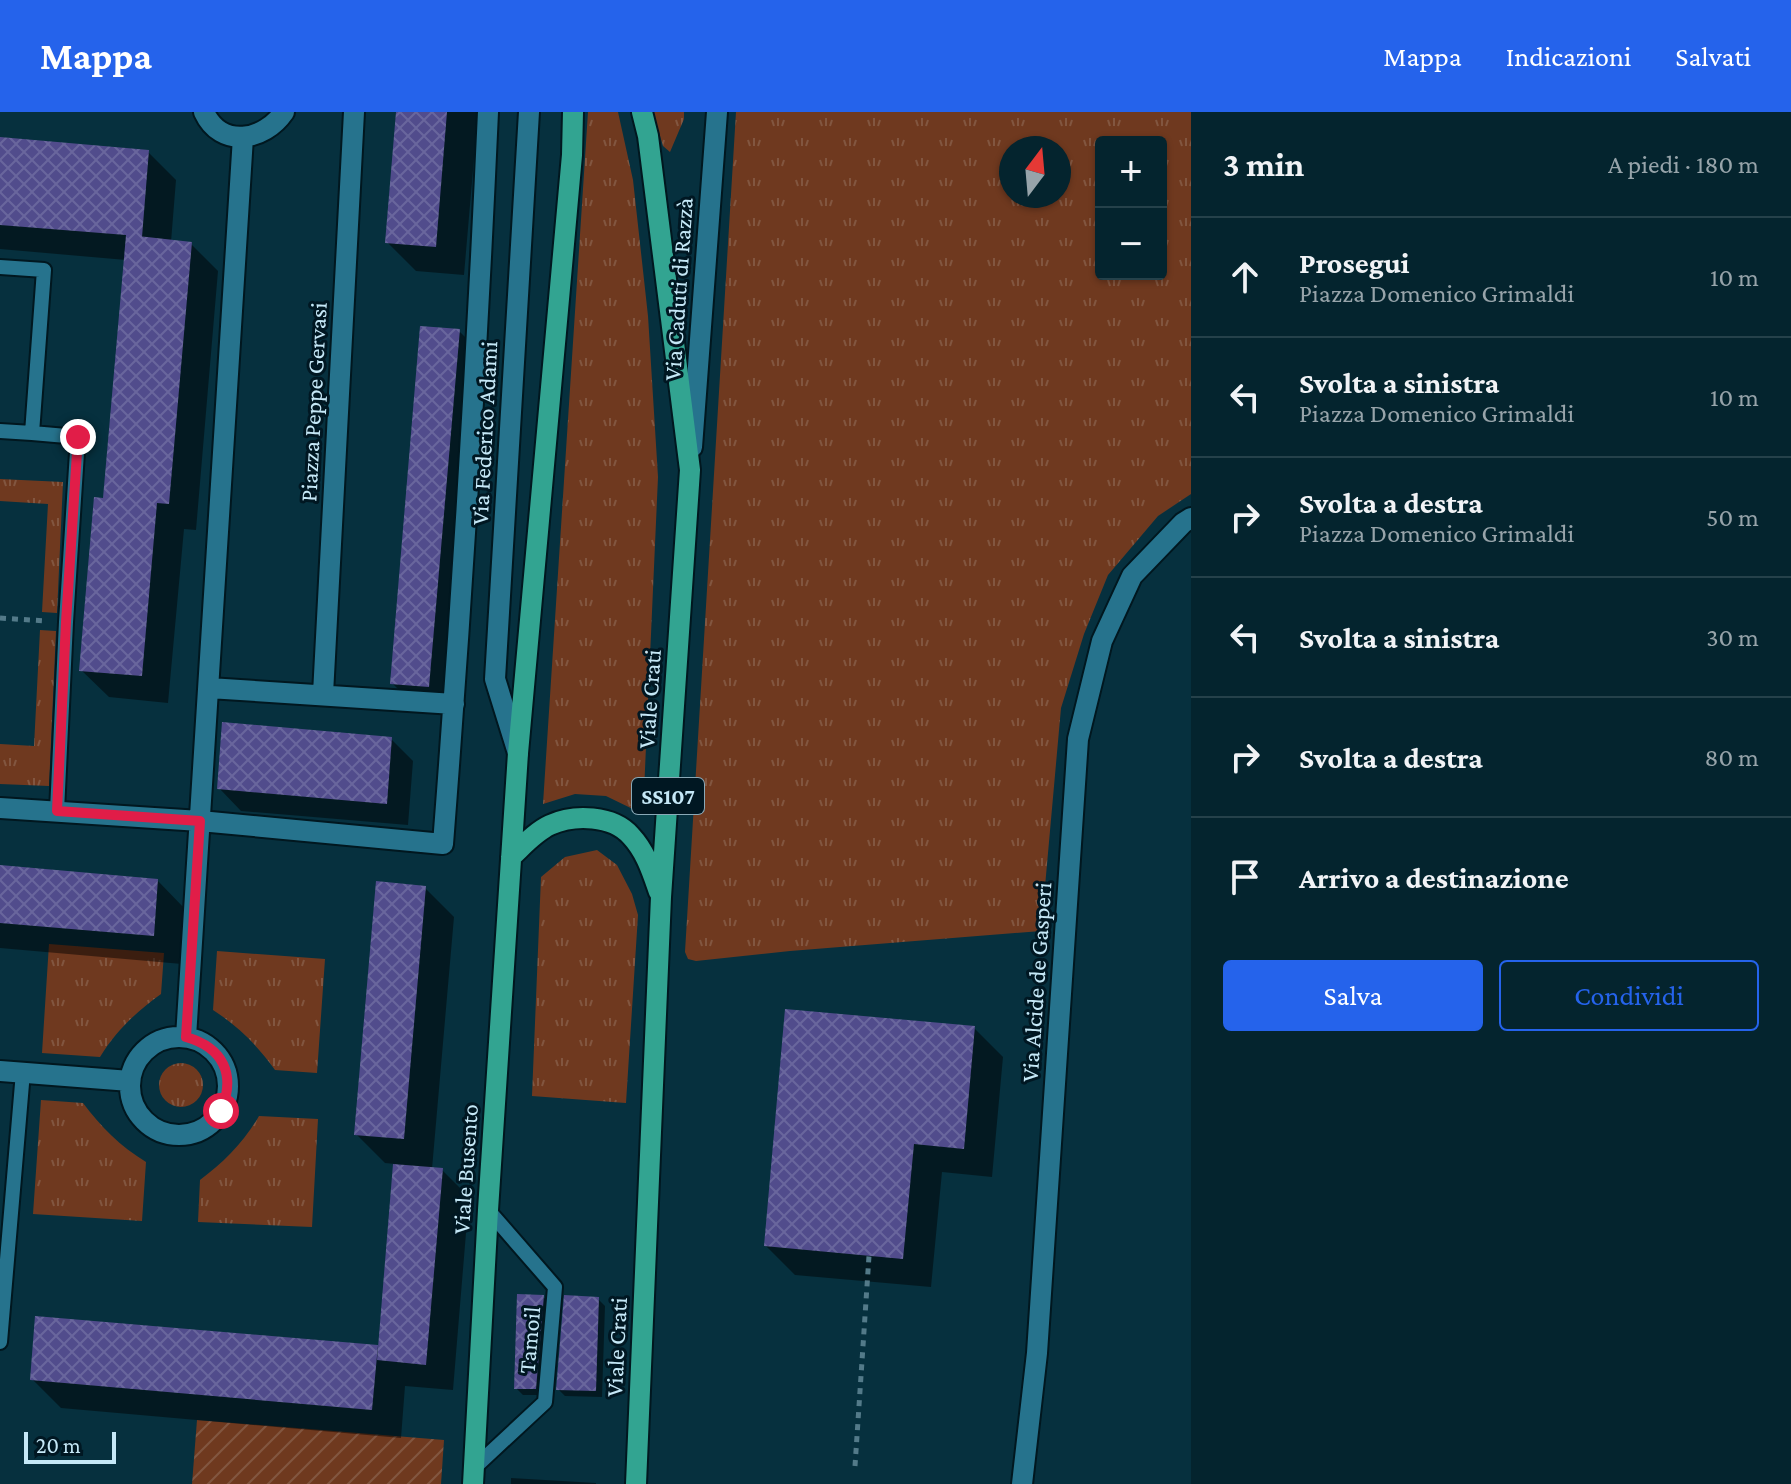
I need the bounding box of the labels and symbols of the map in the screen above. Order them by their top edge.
north arrow [999,136,1071,208]
street label: Via Caduti di Razzà [658,197,698,381]
street label: Piazza Peppe Gervasi [294,302,332,502]
street label: Via Federico Adami [466,340,502,526]
route end [60,419,96,455]
street label: Viale Crati [632,648,666,750]
road number: SS107 [632,778,704,814]
street label: Via Alcide de Gasperi [1016,881,1056,1083]
route start [203,1093,239,1129]
street label: Viale Busento [447,1103,483,1235]
street label: Viale Crati [600,1297,632,1397]
street label: Tamoil [513,1305,545,1375]
scale bar [24,1428,116,1464]

